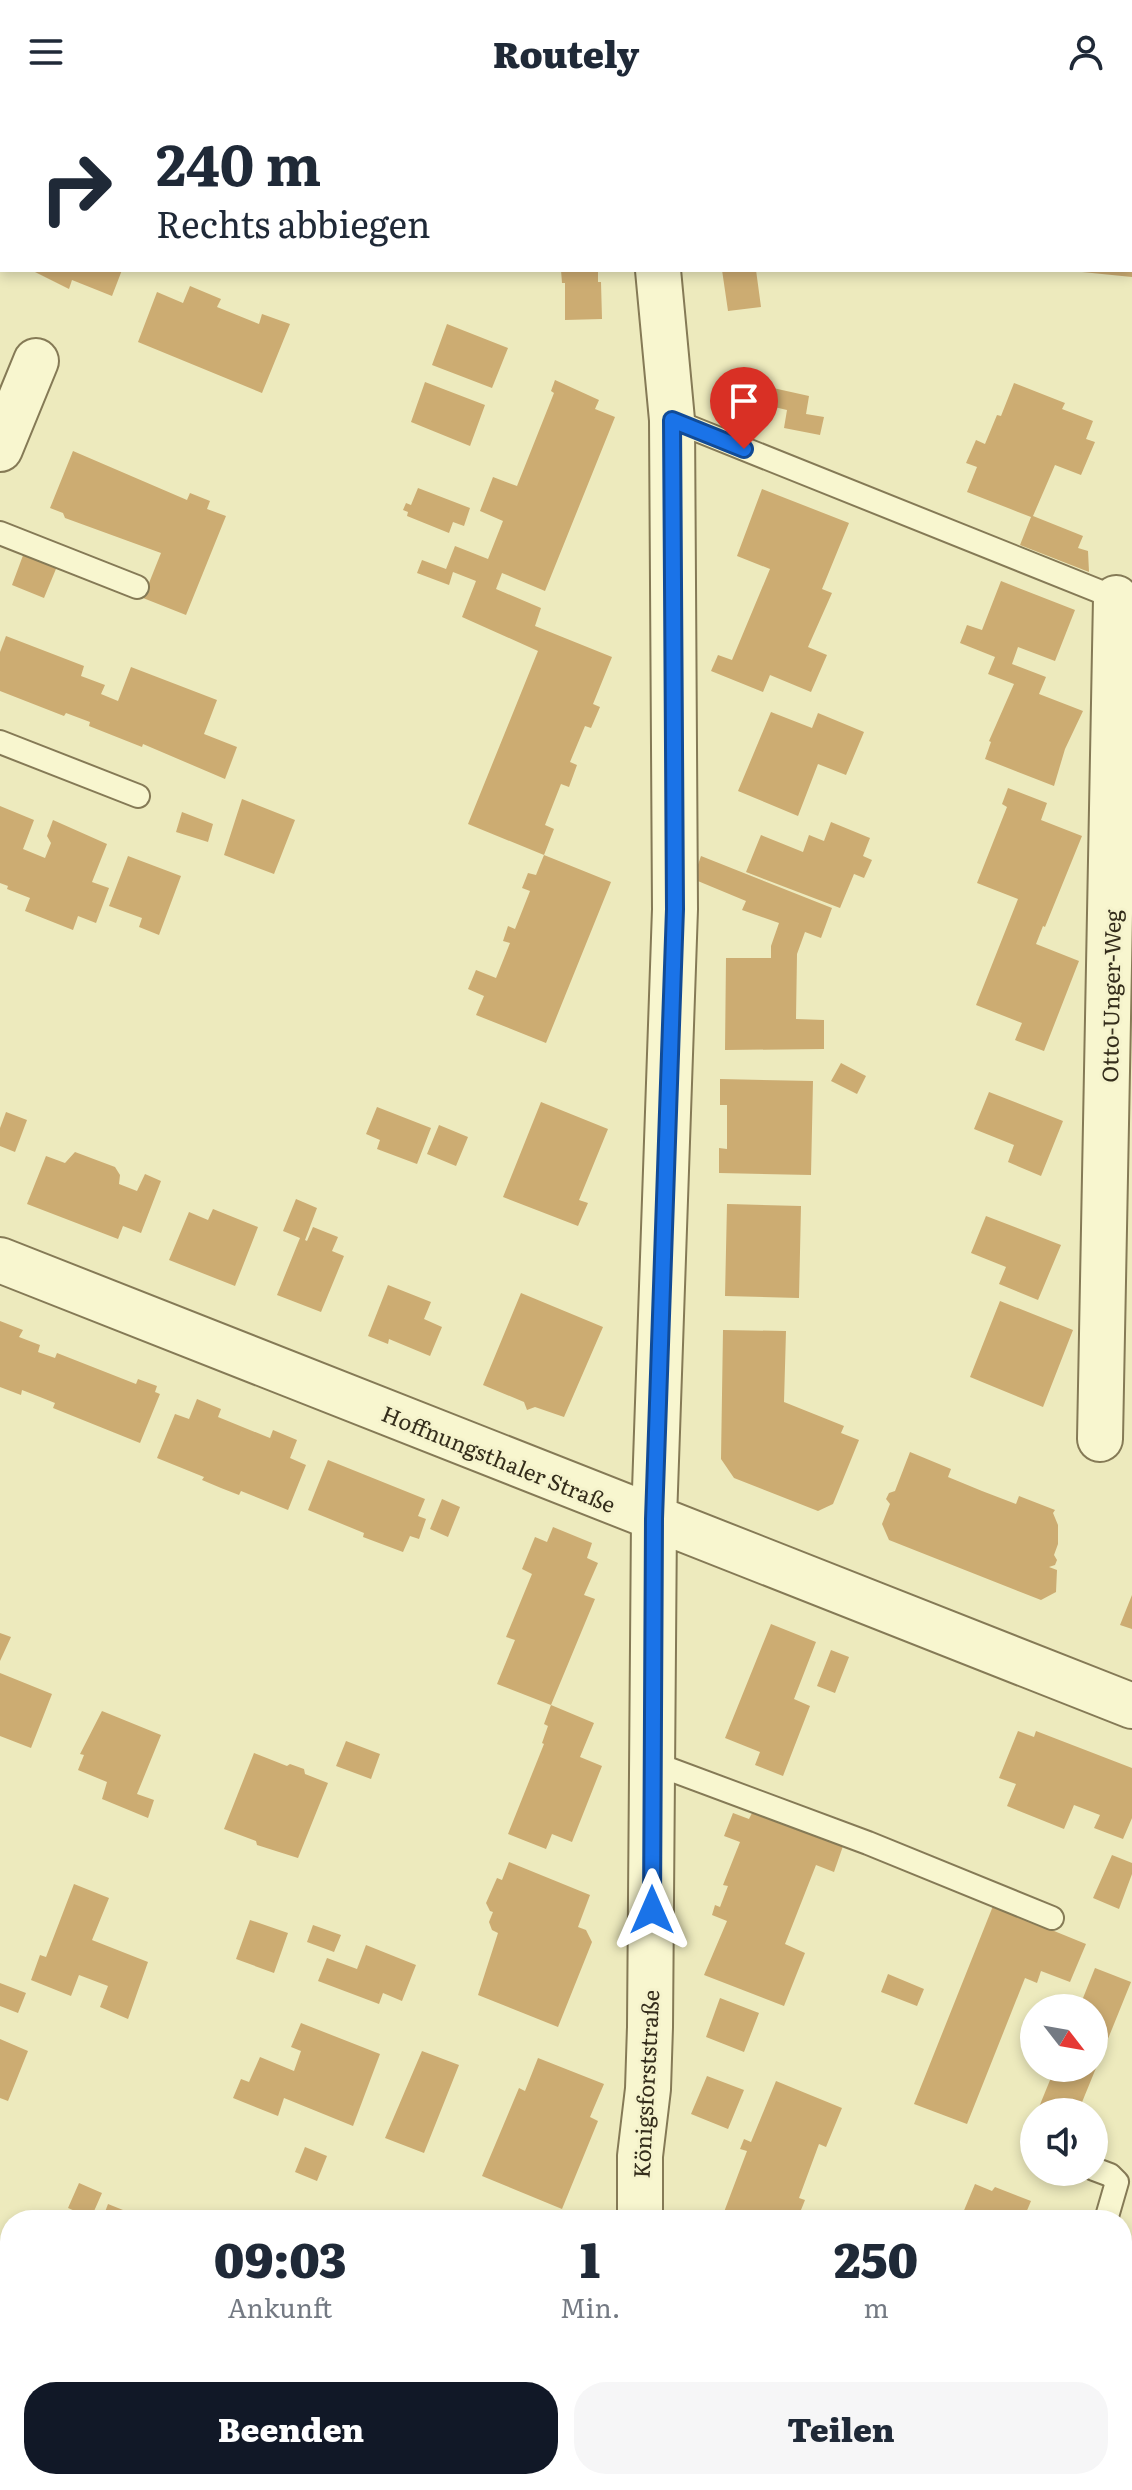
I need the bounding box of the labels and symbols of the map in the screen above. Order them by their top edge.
pin [710,367,778,449]
street label: Otto-Unger-Weg [1092,908,1128,1083]
street label: Hoffnungsthaler Straße [377,1396,621,1520]
position arrow [610,1868,694,1952]
street label: Königsforststraße [624,1989,666,2179]
north arrow [1020,1994,1108,2082]

